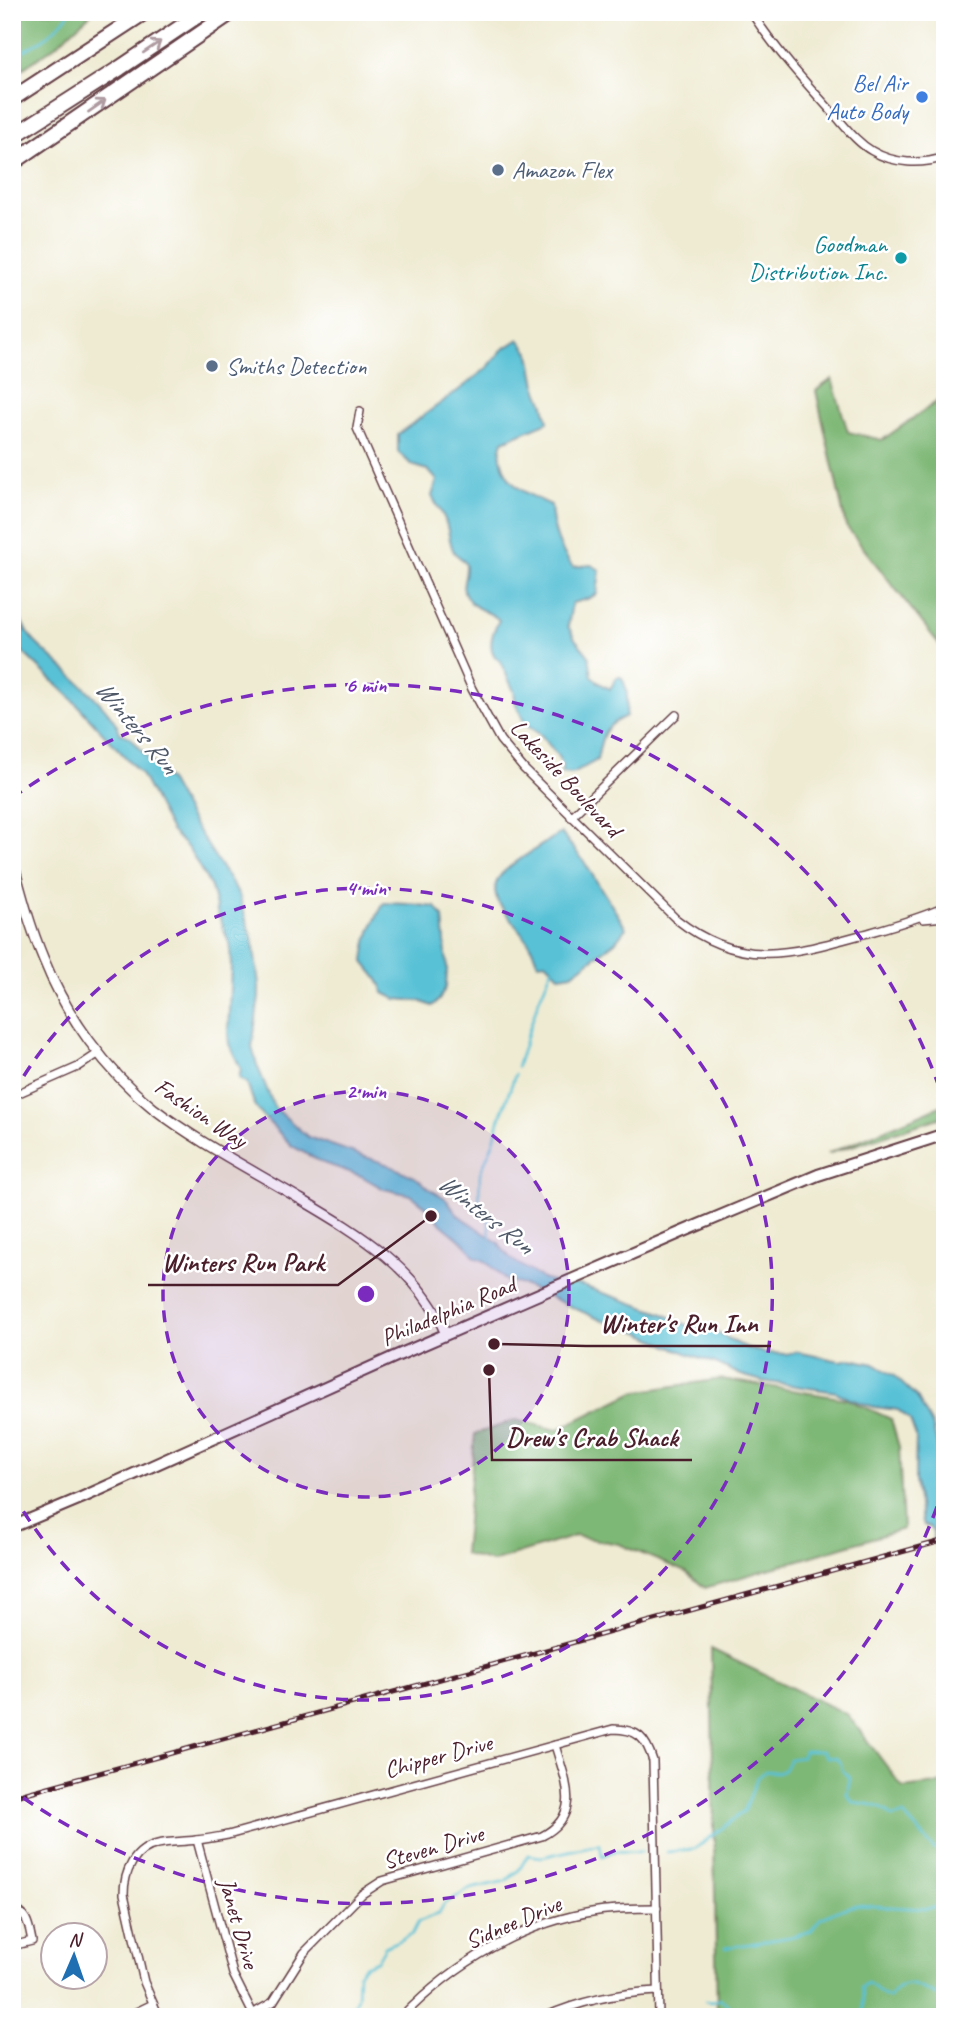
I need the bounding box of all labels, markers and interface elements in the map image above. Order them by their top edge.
one-way arrow [142,40,161,54]
place label: Bel Air Auto Body [827,68,910,126]
marker: Bel Air Auto Body [914,89,930,105]
one-way arrow [87,99,106,113]
place label: Amazon Flex [512,155,614,185]
marker: Amazon Flex [490,162,506,178]
place label: Goodman Distribution Inc. [749,229,888,287]
marker: Goodman Distribution Inc. [893,250,909,266]
place label: Smiths Detection [226,351,367,381]
marker: Smiths Detection [204,358,220,374]
text: 6 min [346,672,387,698]
water label: Winters Run [88,673,187,782]
street label: Lakeside Boulevard [504,713,631,846]
text: 4 min [346,875,386,901]
street label: Fashion Way [149,1071,254,1156]
text: 2 min [346,1078,386,1104]
water label: Winters Run [432,1166,542,1263]
callout: Winters Run Park [148,1238,338,1285]
text: Winters Run Park [162,1246,326,1279]
street label: Philadelphia Road [376,1268,523,1353]
centre of rings [354,1282,378,1306]
callout: Winter's Run Inn [586,1299,771,1346]
text: Winter's Run Inn [600,1307,759,1340]
callout: Drew's Crab Shack [492,1413,692,1460]
text: Drew's Crab Shack [506,1421,680,1454]
street label: Chipper Drive [381,1727,497,1785]
street label: Steven Drive [379,1818,489,1876]
street label: Janet Drive [212,1873,267,1974]
street label: Sidnee Drive [461,1888,567,1956]
north arrow [38,1920,108,1990]
text: N [68,1928,84,1952]

